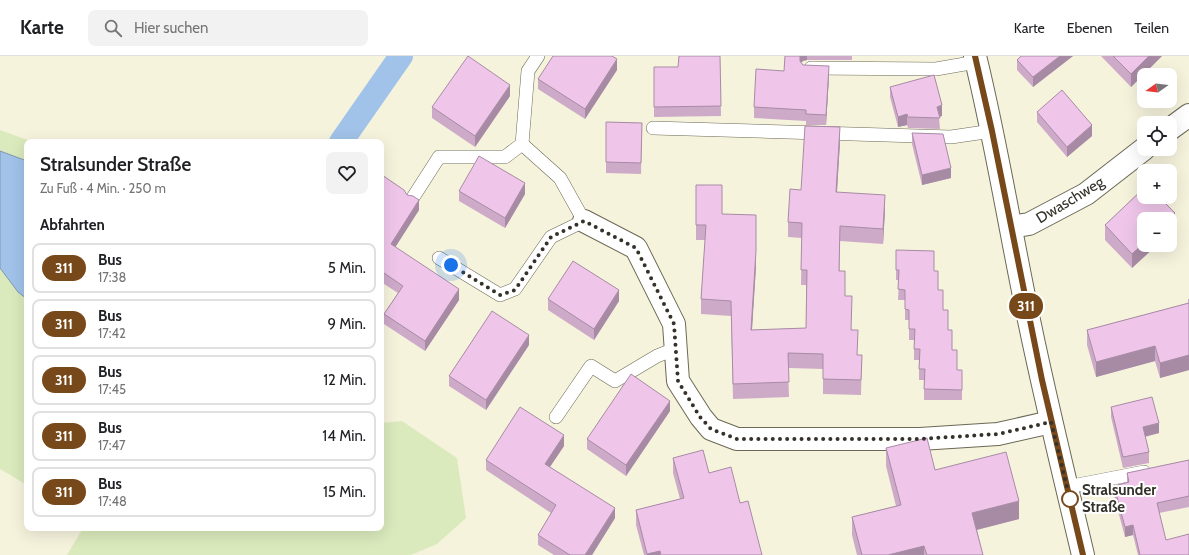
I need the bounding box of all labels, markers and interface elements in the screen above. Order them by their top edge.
search box [88,10,368,46]
text: Karte [20,16,64,39]
icon: search [102,17,124,39]
text: Hier suchen [134,19,208,37]
text: Karte [1014,19,1045,37]
text: Ebenen [1067,19,1112,37]
text: Teilen [1134,19,1169,37]
north arrow [1137,68,1177,108]
map controls [1137,68,1177,252]
button: locate [1137,116,1177,156]
button: heart [326,152,368,194]
text: Stralsunder Straße [40,153,191,176]
button: + [1137,164,1177,204]
street label: Dwaschweg [1033,172,1108,227]
text: Zu Fuß · 4 Min. · 250 m [40,180,166,196]
button: − [1137,212,1177,252]
text: Abfahrten [40,216,105,234]
text: Bus [98,251,122,269]
your location [441,255,461,275]
text: 311 [55,259,73,277]
text: 5 Min. [328,259,366,277]
text: 17:38 [98,269,126,285]
line badge: 311 [1003,293,1049,319]
text: 311 [1017,297,1035,315]
text: Bus [98,307,122,325]
text: 311 [55,315,73,333]
text: 9 Min. [327,315,366,333]
text: 17:42 [98,325,126,341]
text: Bus [98,363,122,381]
text: 311 [55,371,73,389]
text: 12 Min. [323,371,366,389]
text: 17:45 [98,381,126,397]
text: Bus [98,419,122,437]
text: 311 [55,427,73,445]
text: 14 Min. [322,427,366,445]
text: 17:47 [98,437,126,453]
text: Bus [98,475,122,493]
place label: Stralsunder Straße [1082,481,1156,516]
text: 311 [55,483,73,501]
text: 15 Min. [323,483,366,501]
marker: Stralsunder Straße [1061,490,1079,508]
text: 17:48 [98,493,127,509]

